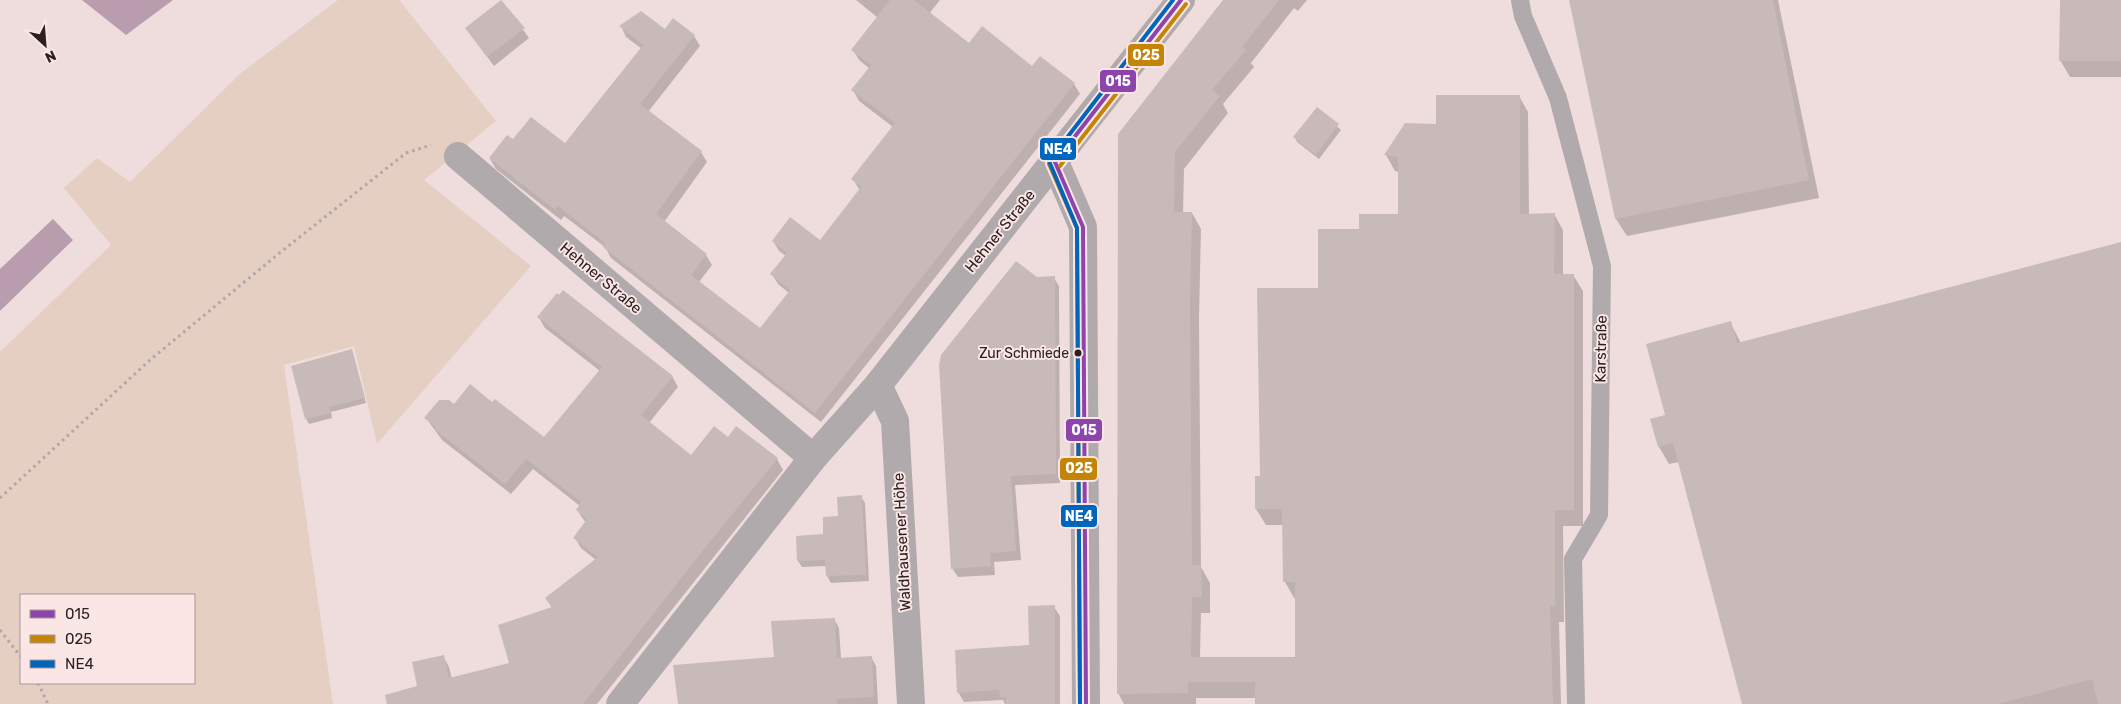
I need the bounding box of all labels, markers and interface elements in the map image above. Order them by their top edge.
north arrow [20,20,70,70]
line badge: 025 [1127,43,1165,67]
text: N [42,46,59,66]
text: 025 [1132,47,1160,64]
line badge: 015 [1099,69,1137,93]
text: 015 [1105,73,1131,90]
line badge: NE4 [1039,137,1077,161]
text: NE4 [1044,141,1073,158]
street label: Hehner Straße [961,186,1039,276]
street label: Hehner Straße [557,239,645,317]
street label: Karstraße [1591,315,1611,383]
place label: Zur Schmiede [979,345,1069,362]
marker: Zur Schmiede [1073,348,1083,358]
line badge: 015 [1065,418,1103,442]
text: 015 [1071,422,1097,439]
line badge: 025 [1059,457,1098,481]
text: 025 [1065,460,1093,477]
street label: Waldhausener Höhe [889,472,915,612]
line badge: NE4 [1060,504,1098,528]
text: NE4 [1065,508,1094,525]
legend [20,594,195,684]
text: 015 [65,605,90,623]
text: 025 [65,630,92,648]
text: NE4 [65,655,94,673]

